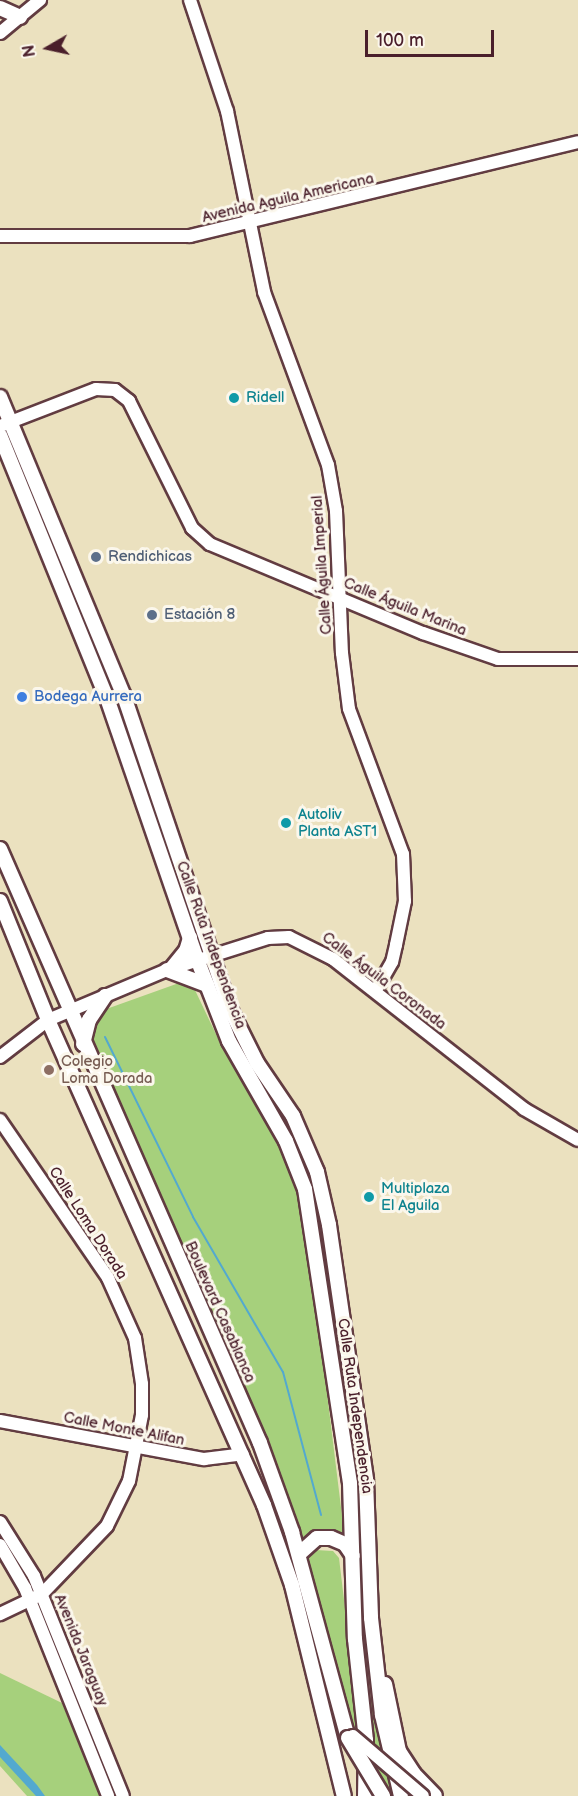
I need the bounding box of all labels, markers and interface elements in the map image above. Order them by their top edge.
north arrow [18,18,78,78]
scale bar [368,18,497,56]
text: 100 m [376,30,424,51]
text: N [19,43,40,58]
street label: Avenida Aguila Americana [200,169,376,227]
place label: Ridell [246,389,284,407]
marker: Ridell [227,391,241,405]
street label: Calle Águila Imperial [308,495,336,635]
place label: Rendichicas [108,548,192,566]
marker: Rendichicas [89,550,103,564]
street label: Calle Águila Marina [341,574,469,640]
place label: Estación 8 [164,606,235,624]
marker: Estación 8 [145,608,159,622]
place label: Bodega Aurrera [34,688,142,706]
marker: Bodega Aurrera [15,690,29,704]
place label: Autoliv Planta AST1 [298,805,377,840]
marker: Autoliv Planta AST1 [279,816,293,830]
street label: Calle Ruta Independencia [172,859,250,1031]
street label: Calle Águila Coronada [318,928,450,1034]
place label: Colegio Loma Dorada [61,1052,153,1087]
marker: Colegio Loma Dorada [42,1063,56,1077]
street label: Calle Loma Dorada [45,1163,131,1283]
place label: Multiplaza El Aguila [381,1179,450,1214]
marker: Multiplaza El Aguila [362,1190,376,1204]
street label: Boulevard Casablanca [181,1239,259,1385]
street label: Calle Ruta Independencia [334,1317,376,1495]
street label: Calle Monte Alifan [62,1408,186,1450]
street label: Avenida Jaraguay [50,1591,112,1709]

